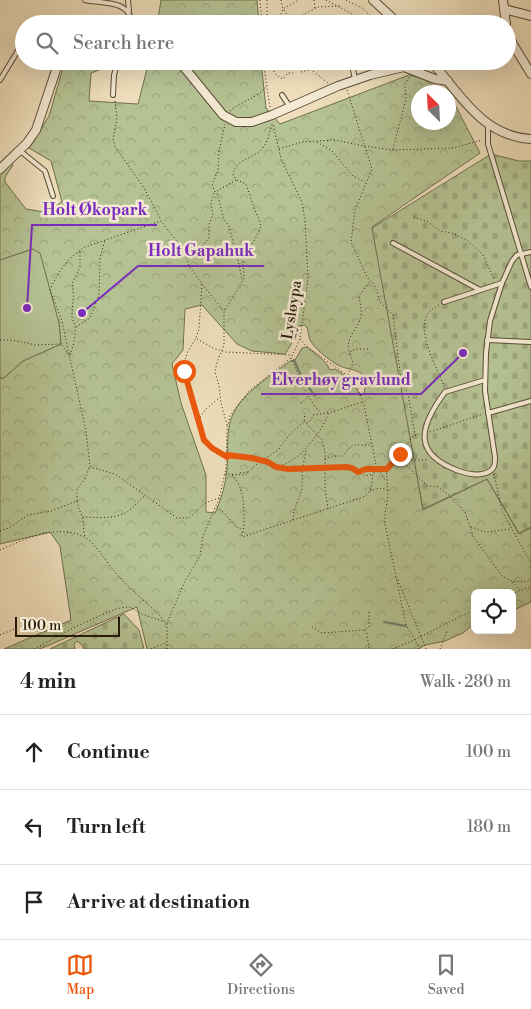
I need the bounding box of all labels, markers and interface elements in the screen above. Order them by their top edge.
search box [15,15,516,70]
icon: search [33,29,61,57]
text: Search here [73,31,174,55]
north arrow [411,85,456,130]
callout: Holt Økopark [32,194,157,225]
text: Holt Økopark [43,200,149,220]
callout: Holt Gapahuk [138,235,264,266]
text: Holt Gapahuk [148,241,255,261]
street label: Lysløypa [278,279,306,341]
route start [173,360,196,383]
callout: Elverhøy gravlund [261,363,421,394]
text: Elverhøy gravlund [271,370,411,390]
route end [389,443,412,466]
map controls [471,589,516,634]
button: locate [471,589,516,634]
scale bar [15,614,120,637]
text: 100 m [22,617,61,635]
text: 4 min [20,669,76,695]
text: Walk · 280 m [420,672,511,692]
icon: ahead [20,738,48,766]
text: Continue [67,740,150,764]
text: 100 m [466,742,511,762]
icon: left [20,813,48,841]
text: Turn left [67,815,146,839]
text: 180 m [467,817,511,837]
icon: arrive [20,888,48,916]
text: Arrive at destination [67,890,250,914]
tab: Map [66,951,94,999]
tab: Directions [227,951,295,999]
tab: Saved [428,951,465,999]

